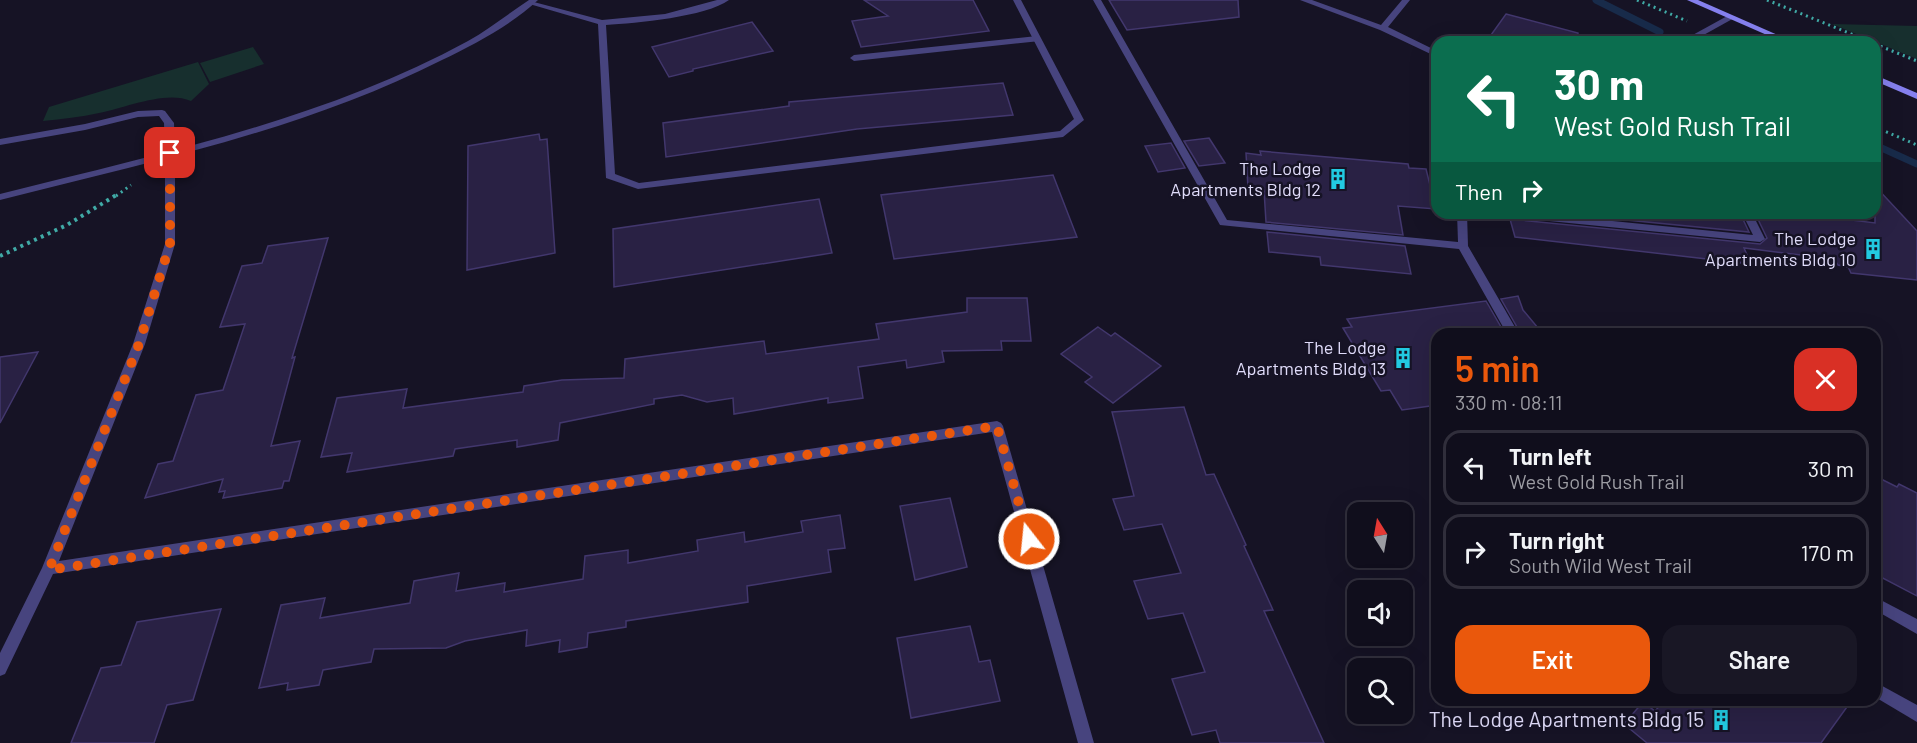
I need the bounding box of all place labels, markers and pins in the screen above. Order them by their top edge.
pin [144,127,195,178]
place label: The Lodge Apartments Bldg 12 [1170,157,1321,200]
building icon: The Lodge Apartments Bldg 12 [1326,167,1350,191]
place label: The Lodge Apartments Bldg 10 [1705,227,1856,270]
building icon: The Lodge Apartments Bldg 10 [1861,237,1885,261]
place label: The Lodge Apartments Bldg 13 [1236,336,1386,379]
building icon: The Lodge Apartments Bldg 13 [1391,346,1415,370]
place label: The Lodge Apartments Bldg 15 [1429,706,1704,731]
building icon: The Lodge Apartments Bldg 15 [1709,708,1733,732]

